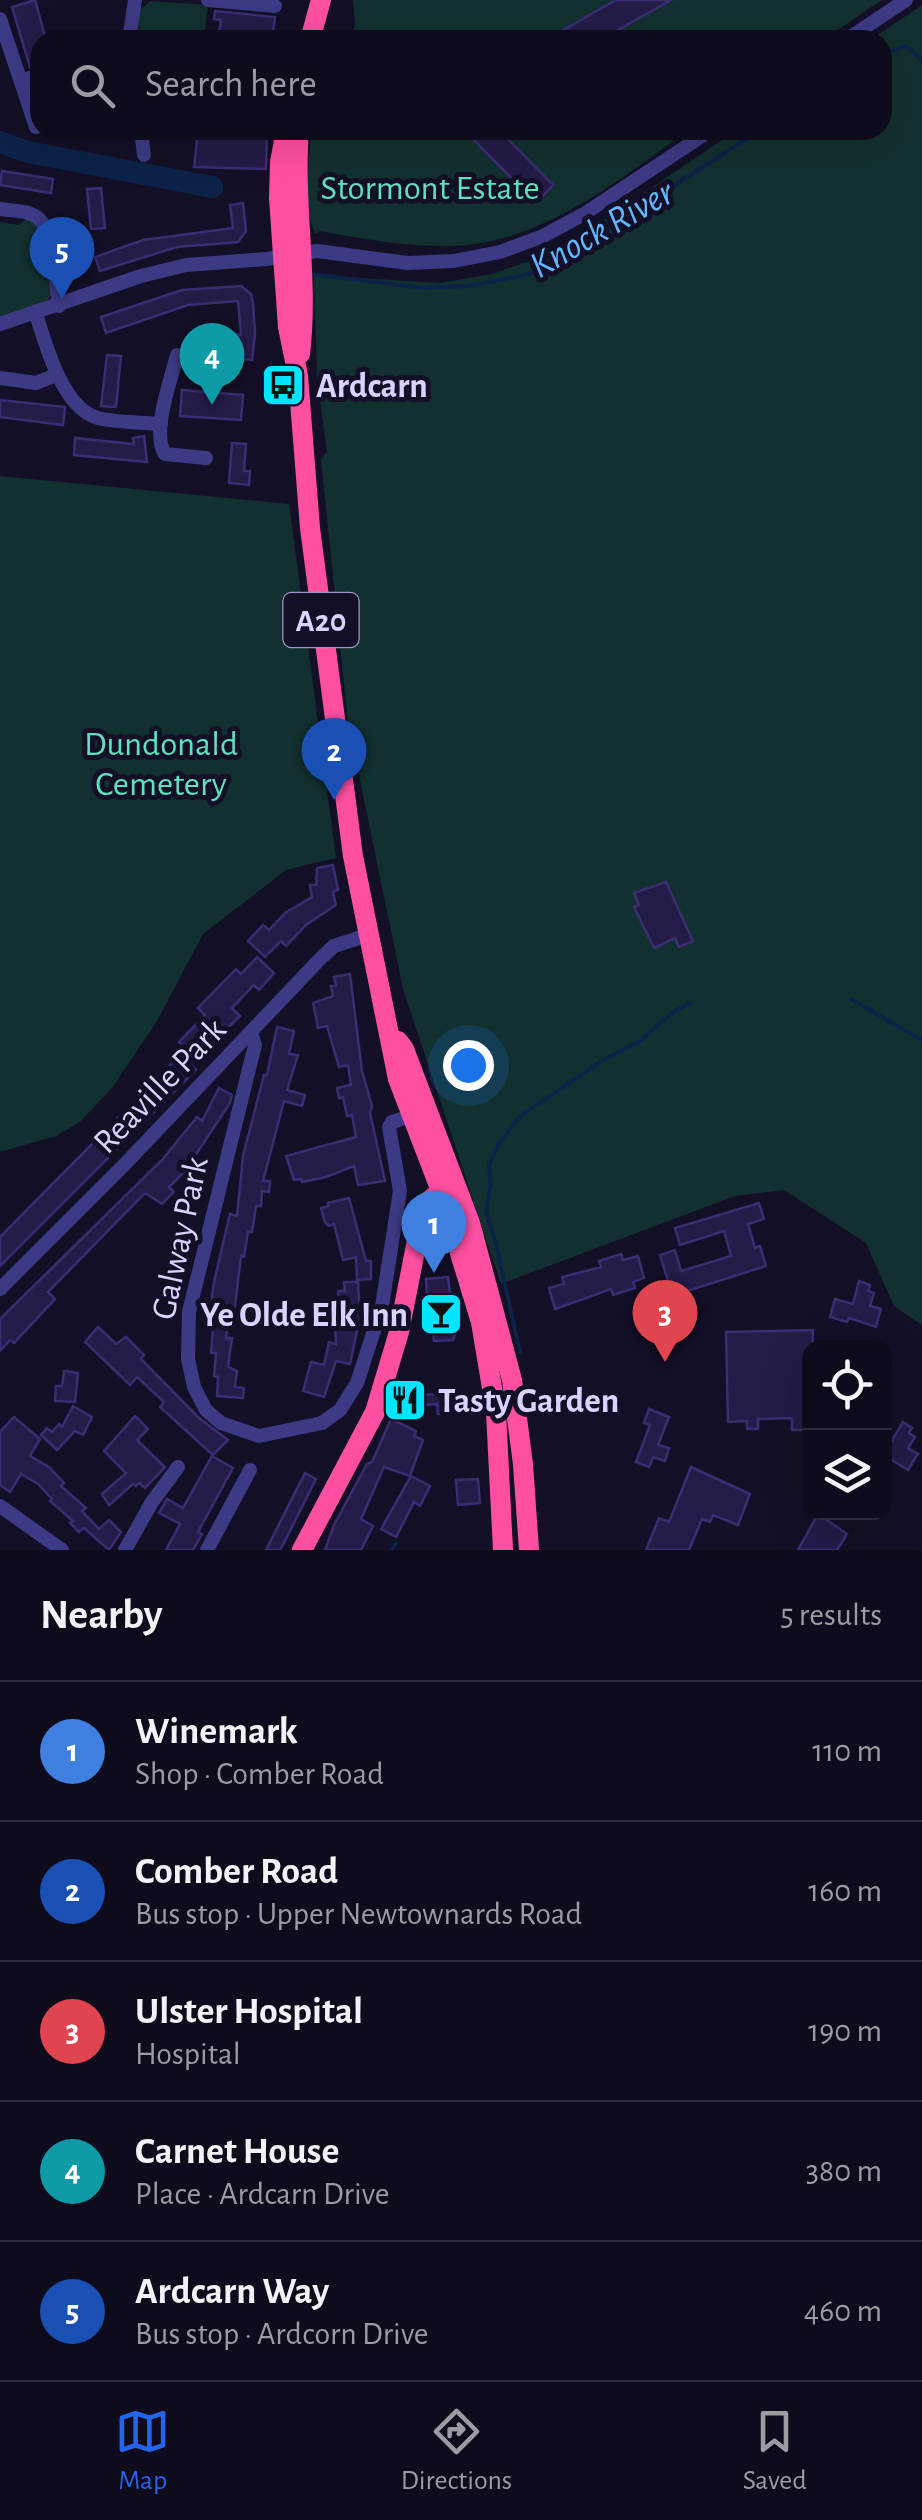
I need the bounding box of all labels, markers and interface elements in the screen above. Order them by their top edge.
search box [30,30,892,140]
icon: search [65,58,120,113]
text: Search here [145,66,317,104]
park label: Stormont Estate [320,171,540,206]
water label: Knock River [524,173,682,286]
pin: 5 [30,216,94,299]
pin: 4 [180,322,244,405]
bus stop icon: Ardcarn [260,362,306,408]
place label: Ardcarn [316,369,428,404]
road number: A20 [284,593,358,647]
pin: 2 [302,718,366,800]
park label: Dundonald Cemetery [84,727,238,802]
street label: Reaville Park [87,1012,233,1160]
your location [443,1040,494,1091]
street label: Galway Park [146,1154,215,1323]
pin: 1 [402,1190,466,1273]
pin: 3 [632,1280,698,1362]
bar icon: Ye Olde Elk Inn [418,1291,464,1337]
place label: Ye Olde Elk Inn [200,1298,408,1333]
map controls [802,1340,892,1520]
button: locate [802,1340,892,1430]
restaurant icon: Tasty Garden [382,1377,428,1423]
place label: Tasty Garden [438,1384,619,1419]
button: layers [802,1430,892,1520]
text: Nearby [40,1594,163,1636]
text: 5 results [780,1599,882,1631]
text: Winemark [135,1713,298,1751]
text: 1 [67,1735,78,1767]
text: 110 m [812,1735,882,1767]
text: Shop · Comber Road [135,1758,384,1790]
text: Comber Road [135,1853,338,1891]
text: 2 [65,1875,80,1907]
text: 160 m [808,1875,882,1907]
text: Bus stop · Upper Newtownards Road [135,1898,582,1930]
text: Ulster Hospital [135,1993,363,2031]
text: 3 [66,2015,79,2047]
text: 190 m [808,2015,882,2047]
text: Hospital [135,2038,241,2070]
text: Carnet House [135,2133,339,2171]
text: 4 [64,2155,81,2187]
text: 380 m [806,2155,882,2187]
text: Place · Ardcarn Drive [135,2178,389,2210]
text: Ardcarn Way [135,2273,329,2311]
text: 5 [66,2295,79,2327]
text: 460 m [804,2295,882,2327]
text: Bus stop · Ardcorn Drive [135,2318,429,2350]
tab: Map [115,2404,170,2498]
tab: Directions [401,2404,512,2498]
tab: Saved [743,2404,807,2498]

